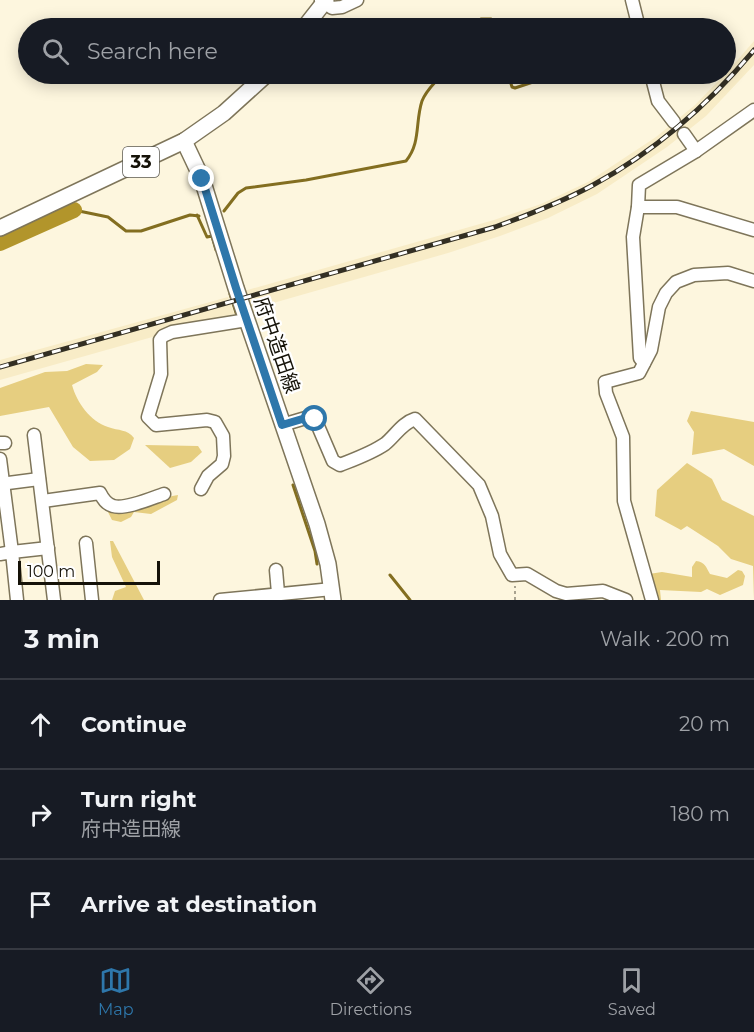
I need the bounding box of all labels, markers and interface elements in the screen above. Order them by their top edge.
search box [18,18,736,84]
icon: search [39,35,72,68]
text: Search here [87,38,218,65]
road number: 33 [123,147,159,177]
route end [188,165,214,191]
street label: 府中造田線 [249,294,305,396]
route start [301,405,327,431]
scale bar [18,558,160,586]
text: 100 m [27,562,75,581]
text: 3 min [24,623,100,655]
text: Walk · 200 m [600,627,730,651]
icon: ahead [24,708,57,741]
text: Continue [81,711,187,738]
text: 20 m [679,712,730,736]
text: Turn right [81,786,196,813]
icon: right [24,798,57,831]
text: 180 m [670,802,730,826]
text: 府中造田線 [81,817,181,841]
icon: arrive [24,888,57,921]
text: Arrive at destination [81,891,317,918]
tab: Map [98,964,134,1019]
tab: Directions [330,964,412,1019]
tab: Saved [608,964,656,1019]

